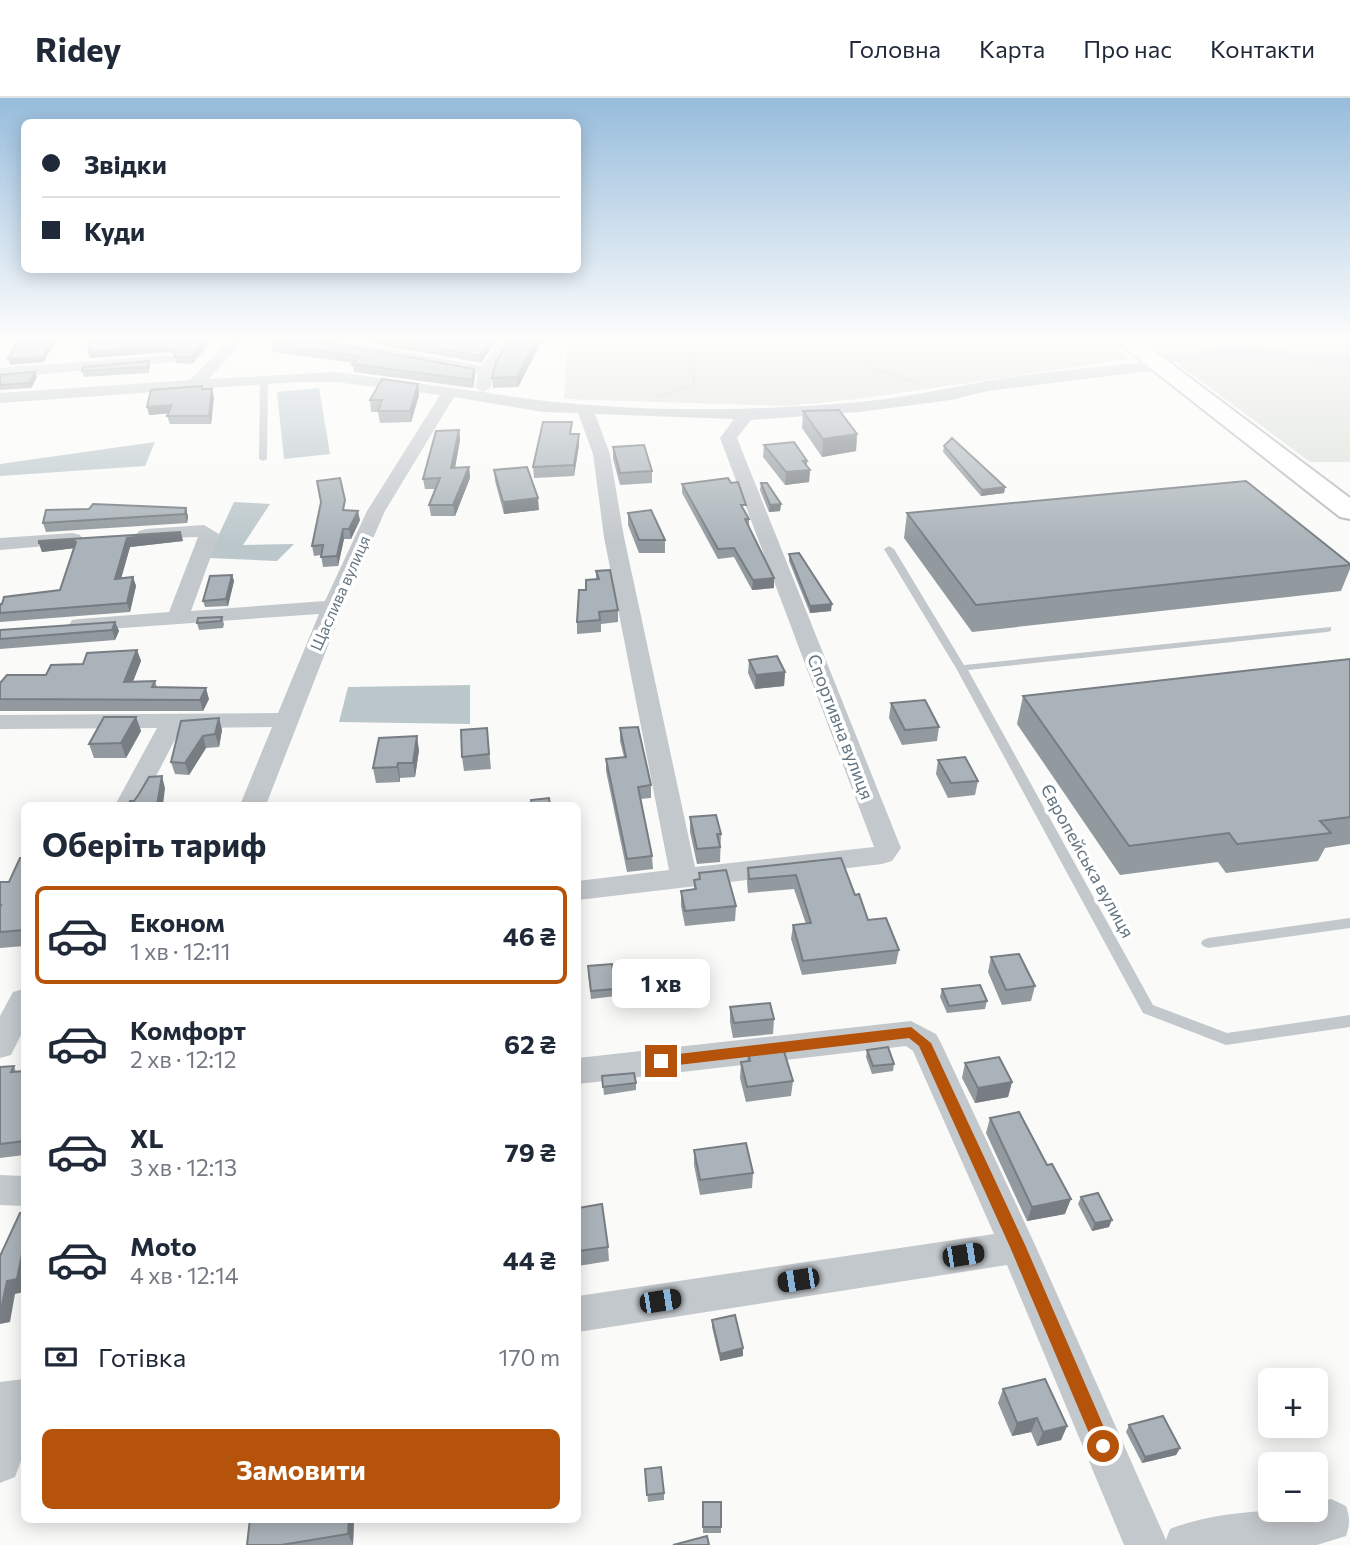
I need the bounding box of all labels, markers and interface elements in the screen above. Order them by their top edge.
text: Ridey [35,28,121,69]
text: Головна [848,34,941,63]
text: Карта [979,34,1045,63]
text: Про нас [1083,34,1172,63]
text: Контакти [1210,34,1315,63]
text: Звідки [84,148,167,179]
text: Куди [84,215,145,246]
street label: Щаслива вулиця [306,532,373,653]
street label: Спортивна вулиця [803,651,879,802]
street label: Європейська вулиця [1036,780,1139,941]
text: Оберіть тариф [42,824,266,864]
icon: car [46,904,109,967]
text: Економ [130,906,225,937]
text: 46 ₴ [503,920,556,951]
text: 1 хв · 12:11 [130,937,231,965]
callout: 1 хв [612,960,710,1009]
text: 1 хв [641,969,681,997]
icon: car [46,1012,109,1075]
text: Комфорт [130,1014,246,1045]
text: 62 ₴ [504,1028,556,1059]
text: 2 хв · 12:12 [130,1045,236,1073]
route end [645,1045,677,1077]
icon: car [46,1120,109,1183]
text: XL [130,1122,164,1153]
text: 79 ₴ [505,1136,556,1167]
text: 3 хв · 12:13 [130,1153,237,1181]
icon: car [46,1228,109,1291]
text: Moto [130,1230,197,1261]
car [941,1241,986,1269]
text: 44 ₴ [503,1244,556,1275]
text: 4 хв · 12:14 [130,1261,239,1289]
car [776,1266,821,1294]
car [638,1287,683,1315]
icon: cash [42,1338,80,1376]
text: Готівка [98,1341,186,1372]
text: 170 m [499,1343,560,1371]
map controls [1258,1368,1328,1522]
button: + [1258,1368,1328,1438]
button: Замовити [42,1429,560,1509]
route start [1087,1430,1119,1462]
button: − [1258,1452,1328,1522]

